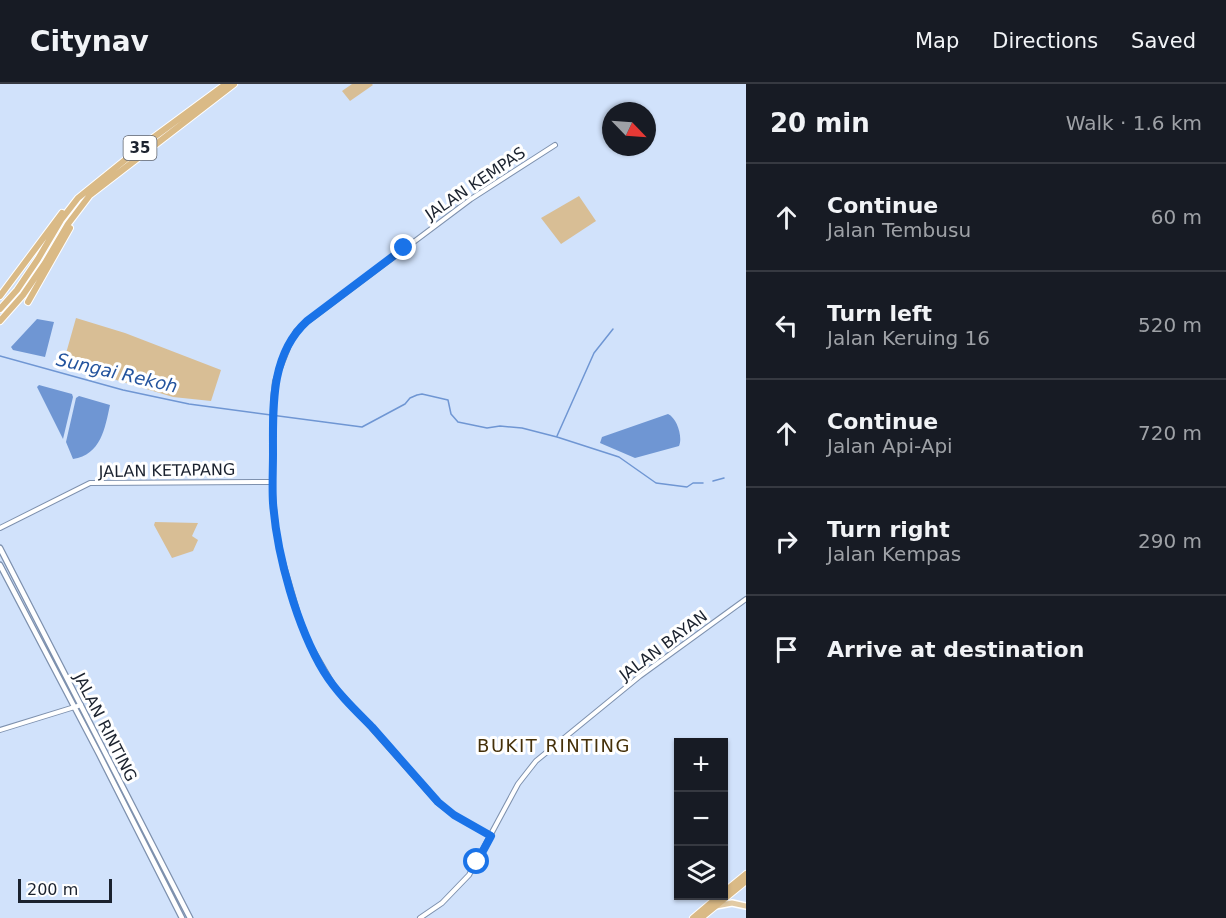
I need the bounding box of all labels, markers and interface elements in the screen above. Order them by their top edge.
text: Citynav [30,25,149,58]
text: Map [915,29,959,53]
text: Directions [992,29,1098,53]
text: Saved [1131,29,1196,53]
north arrow [602,102,656,156]
text: 20 min [770,108,870,138]
text: Walk · 1.6 km [1066,111,1202,135]
road number: 35 [124,136,156,160]
street label: JALAN KEMPAS [421,143,529,225]
text: Continue [827,193,938,218]
icon: ahead [770,201,803,234]
text: 60 m [1151,205,1202,229]
text: Jalan Tembusu [827,218,971,242]
route end [390,234,416,260]
text: Turn left [827,301,932,326]
icon: left [770,309,803,342]
text: 520 m [1138,313,1202,337]
text: Jalan Keruing 16 [827,326,990,350]
water label: Sungai Rekoh [54,348,180,397]
text: Continue [827,409,938,434]
icon: ahead [770,417,803,450]
text: 720 m [1138,421,1202,445]
text: Jalan Api-Api [827,434,953,458]
street label: JALAN KETAPANG [98,460,236,481]
text: Turn right [827,517,950,542]
icon: right [770,525,803,558]
text: 290 m [1138,529,1202,553]
text: Jalan Kempas [827,542,961,566]
street label: JALAN BAYAN [615,606,711,685]
icon: arrive [770,633,803,666]
text: Arrive at destination [827,637,1084,662]
street label: JALAN RINTING [70,669,141,785]
district label: BUKIT RINTING [477,735,631,756]
map controls [674,738,728,900]
button: + [674,738,728,792]
button: − [674,792,728,846]
button: layers [674,846,728,900]
route start [463,848,489,874]
scale bar [18,876,112,904]
text: 200 m [27,880,78,899]

